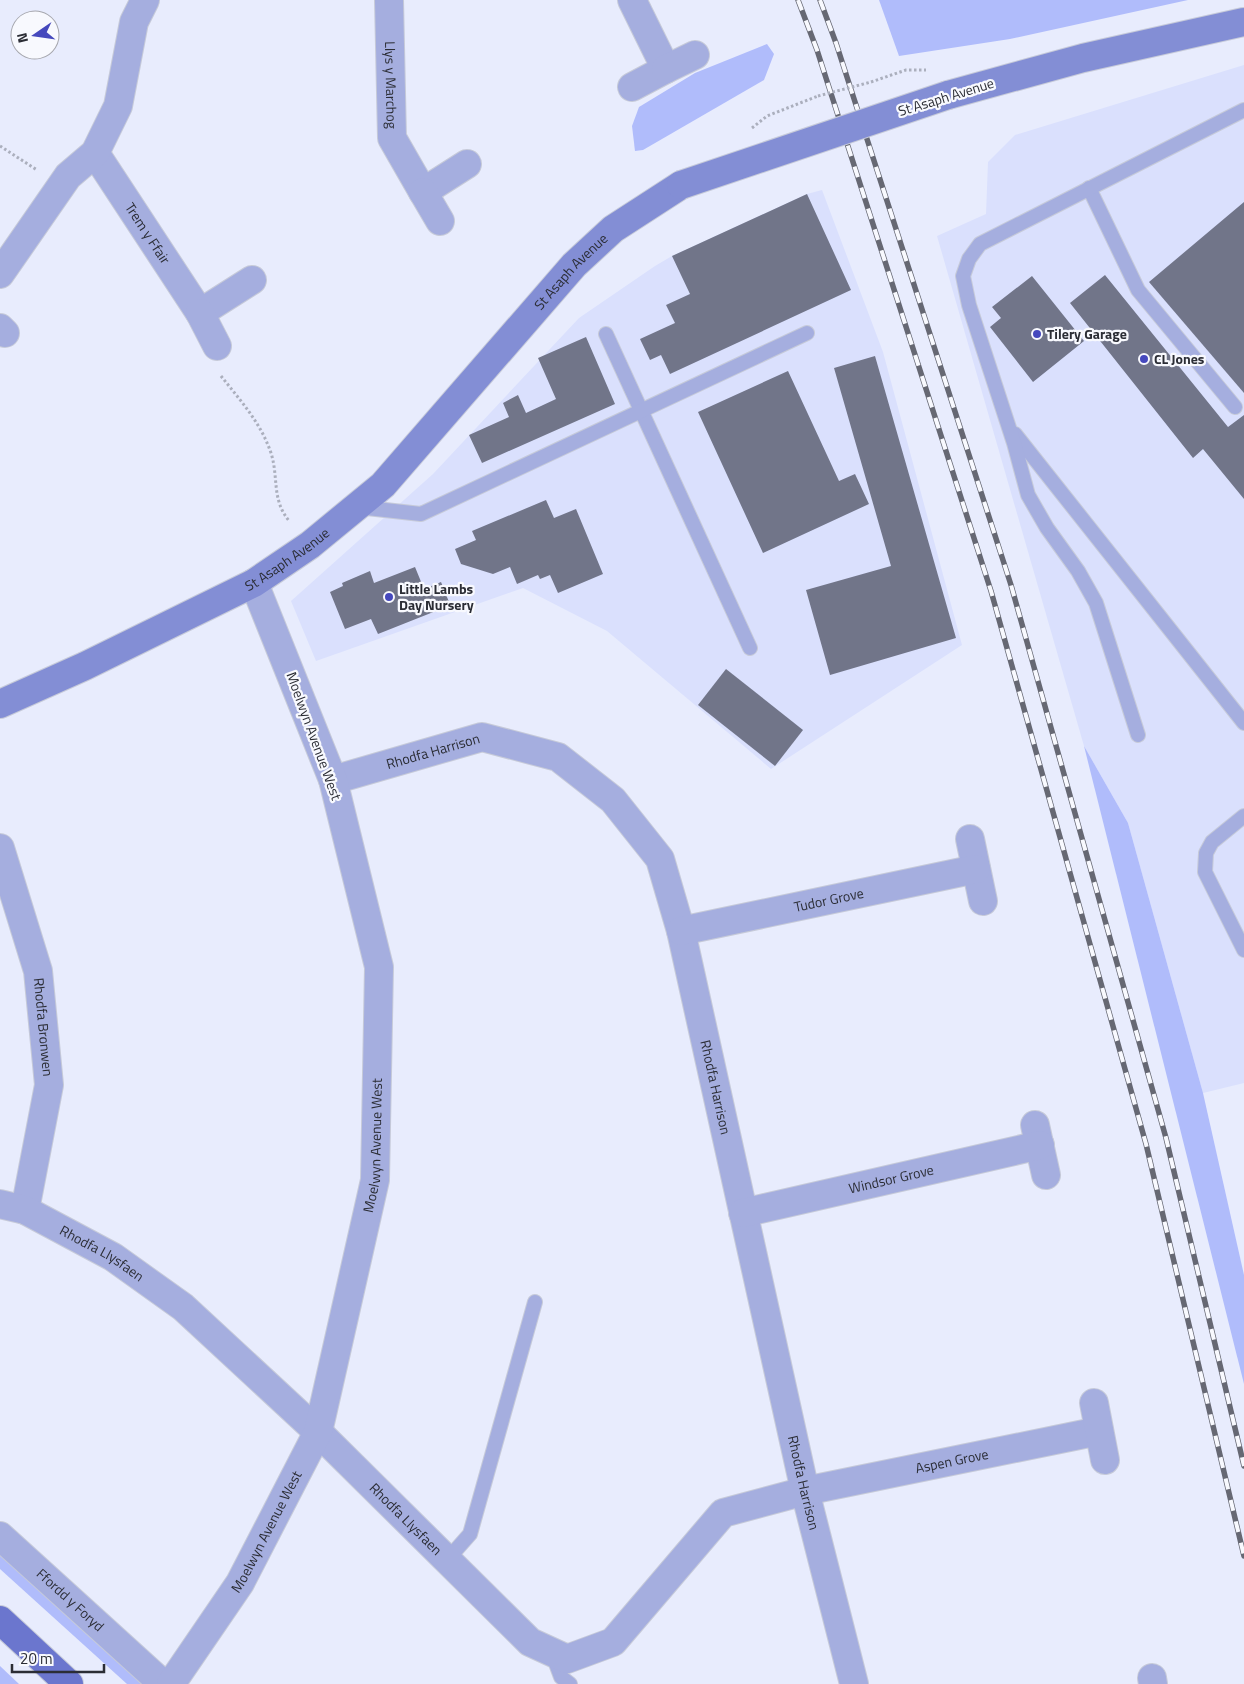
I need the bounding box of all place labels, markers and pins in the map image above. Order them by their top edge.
place label: Tilery Garage [1047,323,1127,344]
marker: Tilery Garage [1031,328,1043,340]
place label: CL Jones [1154,348,1205,369]
marker: CL Jones [1138,353,1150,365]
place label: Little Lambs Day Nursery [399,578,474,615]
marker: Little Lambs Day Nursery [383,591,395,603]

